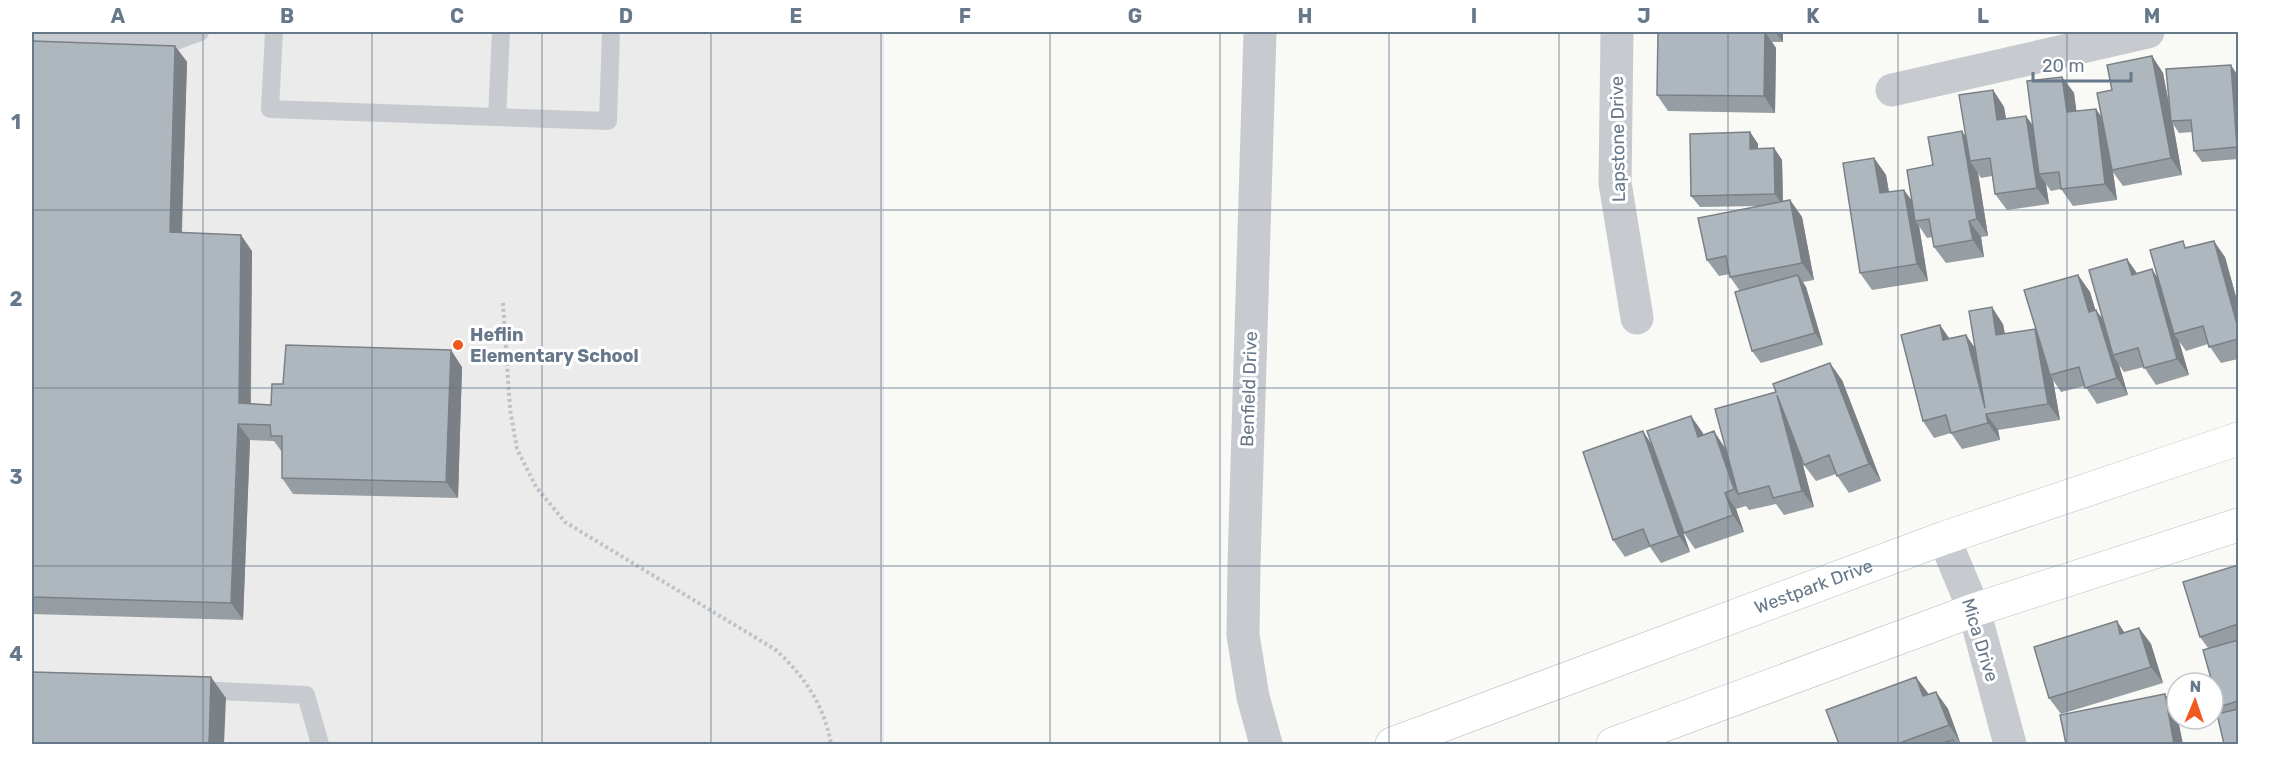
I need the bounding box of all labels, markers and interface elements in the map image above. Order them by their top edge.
text: A [111,4,126,28]
text: B [280,4,294,28]
text: C [450,4,464,28]
text: D [619,4,633,28]
text: E [790,4,802,28]
text: F [959,4,971,28]
text: G [1128,4,1142,28]
text: H [1298,4,1312,28]
text: I [1471,4,1477,28]
text: J [1637,4,1651,28]
text: K [1806,4,1820,28]
text: L [1977,4,1989,28]
text: M [2144,4,2160,28]
scale bar [2033,45,2130,83]
text: 20 m [2042,55,2084,77]
street label: Lapstone Drive [1606,76,1630,202]
text: 1 [11,110,21,134]
text: 2 [10,287,23,311]
place label: Heflin Elementary School [470,324,639,367]
street label: Benfield Drive [1236,331,1262,447]
marker: Heflin Elementary School [451,338,465,352]
text: 3 [9,465,23,489]
street label: Westpark Drive [1751,555,1876,619]
street label: Mica Drive [1957,596,2003,684]
text: 4 [9,642,23,666]
north arrow [2165,671,2225,731]
text: N [2189,677,2202,696]

